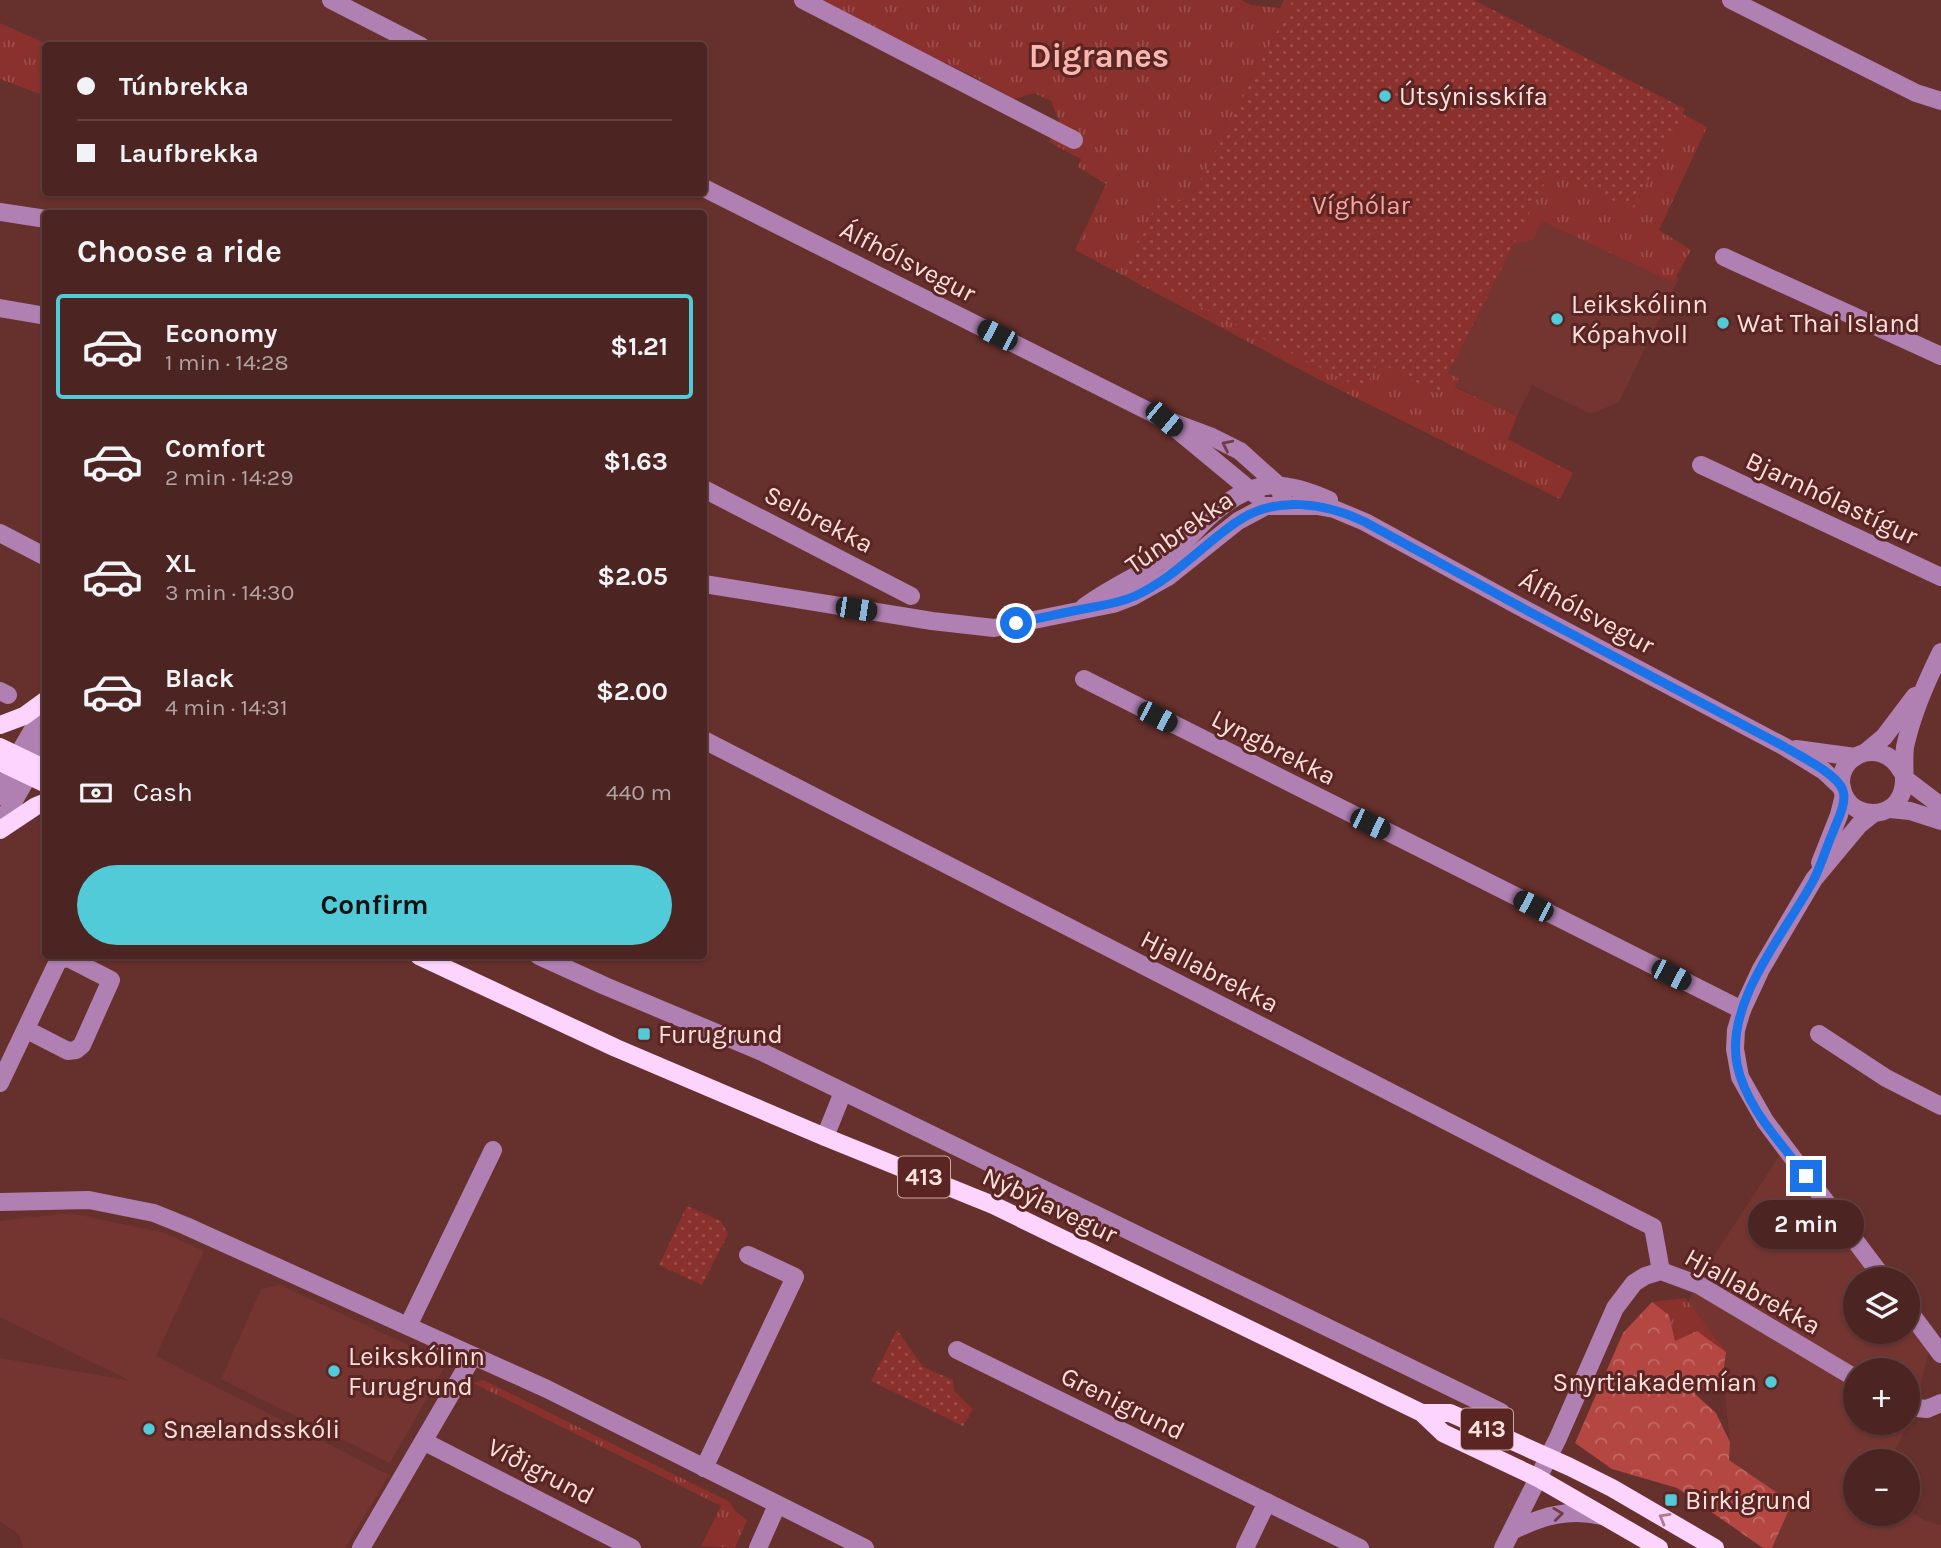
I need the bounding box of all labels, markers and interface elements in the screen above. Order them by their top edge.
district label: Digranes [1029,37,1169,75]
text: Túnbrekka [119,71,249,102]
place label: Útsýnisskífa [1399,80,1548,112]
marker: Útsýnisskífa [1377,88,1393,104]
text: Laufbrekka [119,138,259,169]
park label: Víghólar [1312,190,1411,221]
street label: Álfhólsvegur [835,213,982,309]
text: Choose a ride [77,233,282,270]
place label: Leikskólinn Kópahvoll [1571,289,1708,350]
place label: Wat Thai Island [1737,308,1920,339]
marker: Leikskólinn Kópahvoll [1549,311,1565,327]
icon: car [81,315,144,378]
marker: Wat Thai Island [1715,315,1731,331]
car [974,316,1021,354]
text: Economy [165,318,277,349]
text: $1.21 [610,331,668,362]
text: 1 min · 14:28 [165,349,289,376]
car [1142,397,1187,441]
icon: car [81,430,144,493]
text: Comfort [165,433,266,464]
one-way arrow [1222,439,1234,453]
street label: Bjarnhólastígur [1741,445,1923,552]
text: $1.63 [603,446,668,477]
text: 2 min · 14:29 [165,464,294,491]
street label: Selbrekka [759,479,878,560]
street label: Túnbrekka [1119,484,1239,581]
icon: car [81,545,144,608]
text: XL [165,548,196,579]
text: $2.05 [597,561,668,592]
street label: Álfhólsvegur [1514,563,1660,661]
text: 3 min · 14:30 [165,579,294,606]
car [834,595,879,623]
route start [1000,607,1032,639]
icon: car [81,660,144,723]
text: Black [165,663,234,694]
text: $2.00 [596,676,668,707]
text: 4 min · 14:31 [165,694,288,721]
car [1134,698,1181,736]
street label: Lyngbrekka [1206,703,1341,792]
icon: cash [77,774,115,812]
text: Cash [133,777,193,808]
text: 440 m [606,779,672,806]
car [1347,805,1394,843]
button: Confirm [77,865,672,945]
car [1510,887,1557,925]
street label: Hjallabrekka [1136,923,1284,1019]
car [1648,956,1695,994]
place label: Furugrund [658,1019,783,1050]
marker: Furugrund [636,1026,652,1042]
road number: 413 [898,1156,950,1198]
route end [1790,1160,1822,1192]
street label: Nýbýlavegur [977,1161,1123,1250]
callout: 2 min [1748,1200,1864,1250]
text: 2 min [1774,1211,1838,1238]
street label: Hjallabrekka [1679,1241,1826,1341]
map controls [1843,1267,1920,1526]
button: layers [1843,1267,1920,1344]
place label: Leikskólinn Furugrund [348,1341,485,1402]
button: + [1843,1358,1920,1435]
street label: Grenigrund [1056,1360,1190,1447]
marker: Leikskólinn Furugrund [326,1363,342,1379]
place label: Snyrtiakademían [1552,1367,1757,1398]
marker: Snyrtiakademían [1763,1374,1779,1390]
road number: 413 [1461,1408,1513,1450]
place label: Snælandsskóli [163,1414,340,1445]
marker: Snælandsskóli [141,1421,157,1437]
street label: Víðigrund [482,1431,599,1512]
button: − [1843,1449,1920,1526]
place label: Birkigrund [1685,1485,1812,1516]
marker: Birkigrund [1663,1492,1679,1508]
one-way arrow [1552,1507,1564,1522]
one-way arrow [1658,1513,1671,1526]

